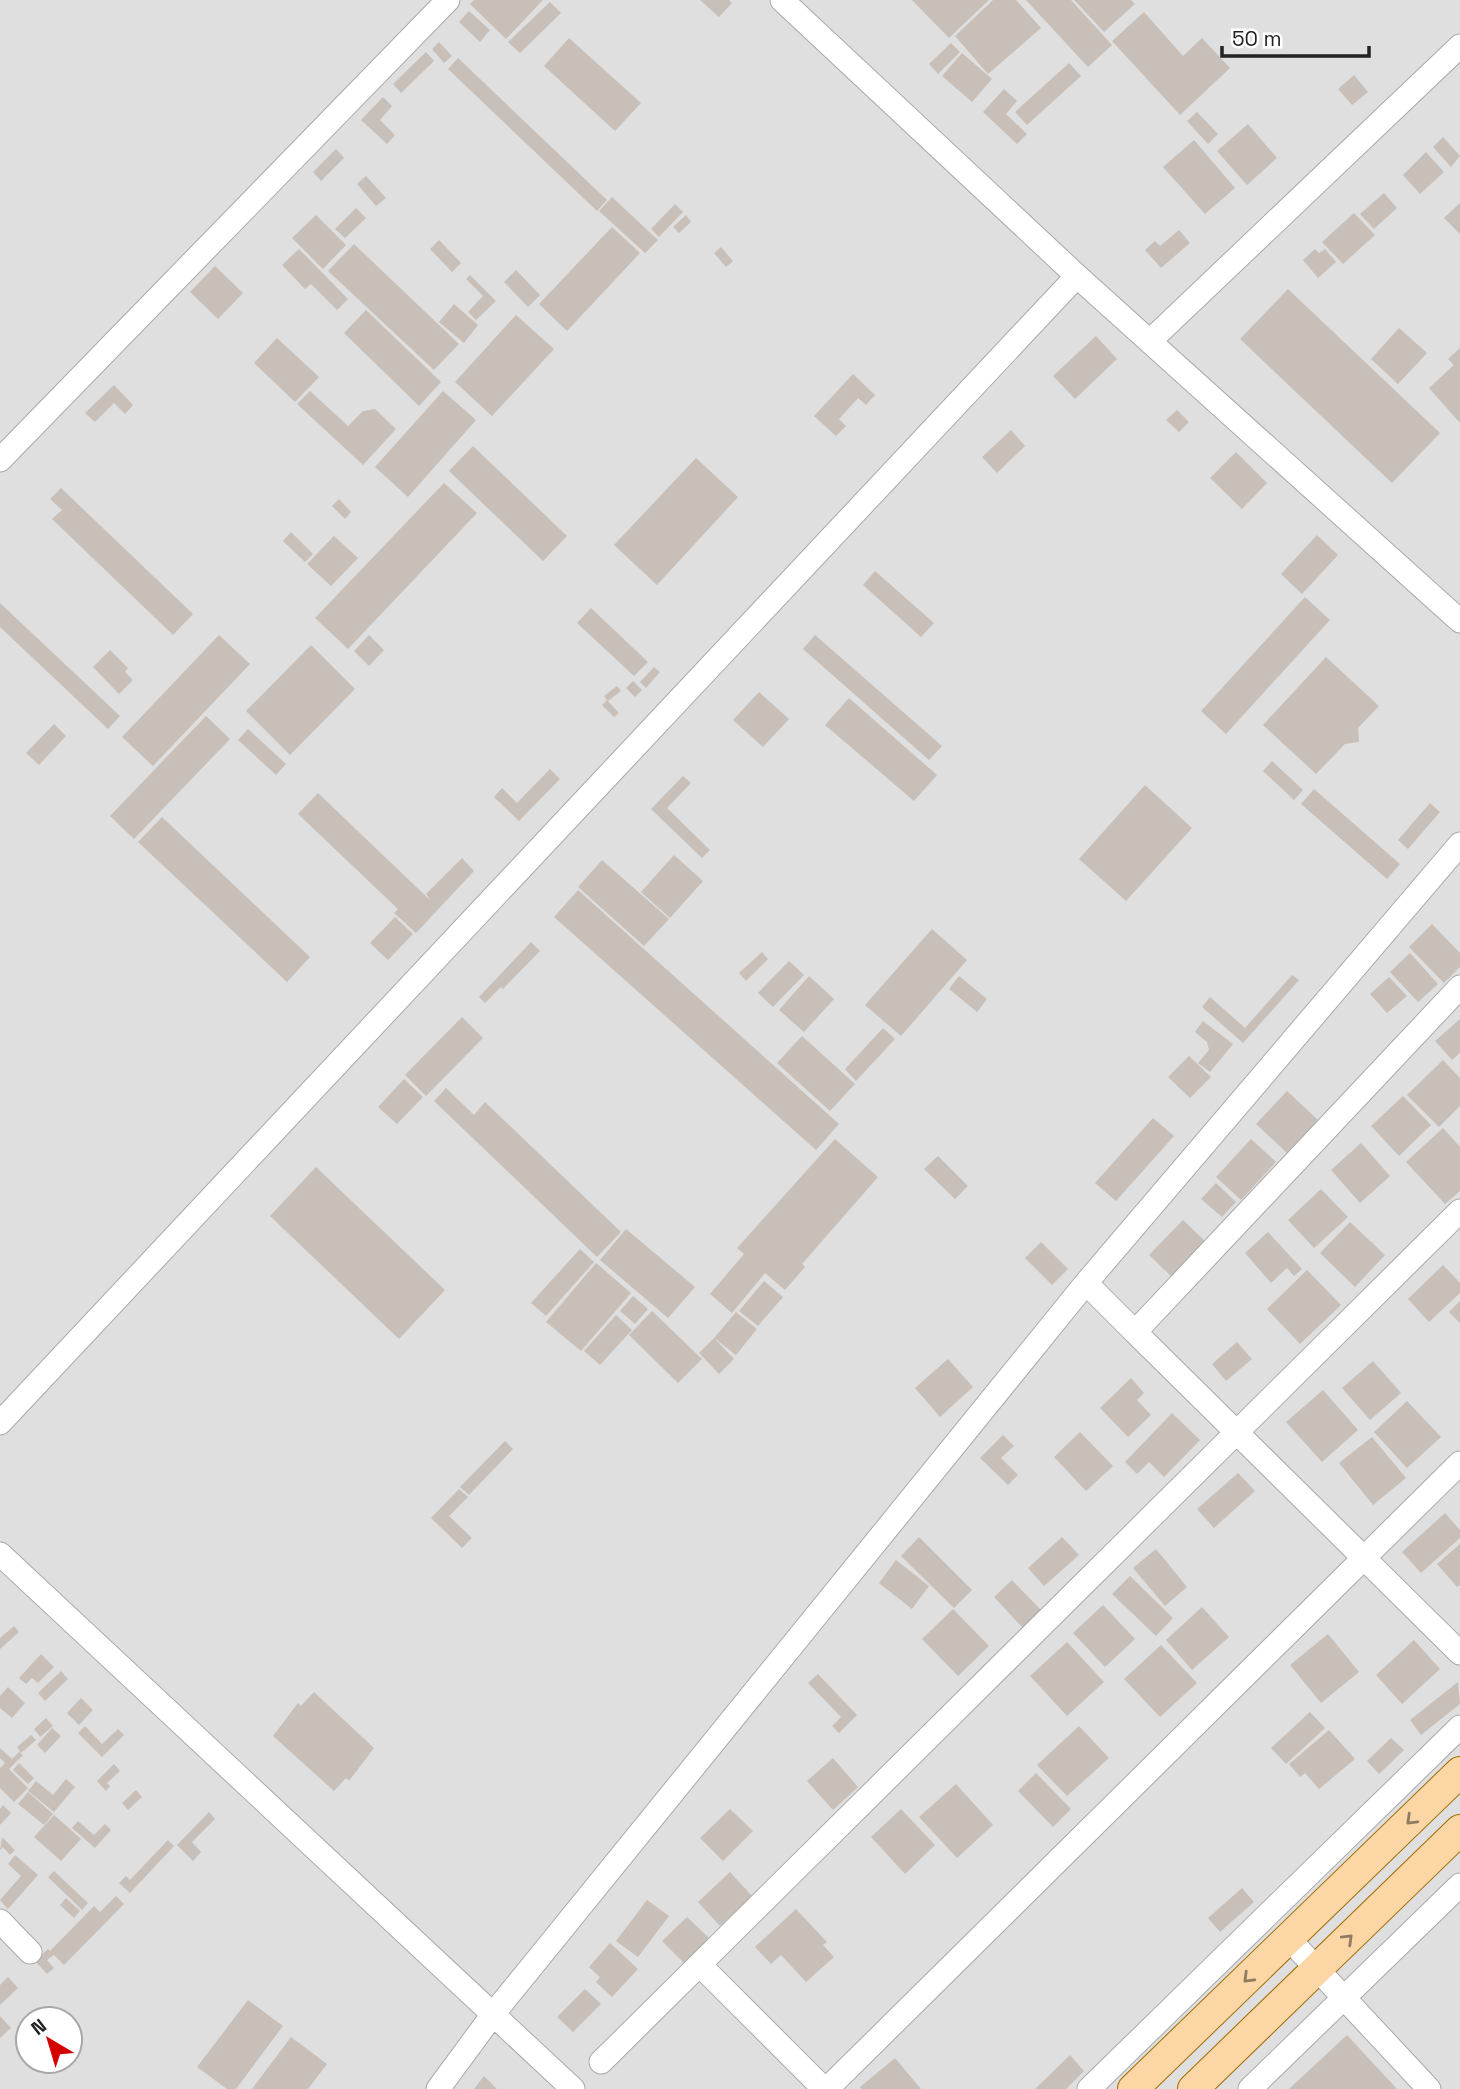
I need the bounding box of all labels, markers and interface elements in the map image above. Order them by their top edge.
scale bar [1222,14,1369,58]
text: 50 m [1232,25,1282,52]
one-way arrow [1406,1811,1419,1824]
one-way arrow [1340,1935,1353,1948]
one-way arrow [1243,1970,1256,1983]
north arrow [14,2005,84,2075]
text: N [26,2013,52,2041]

